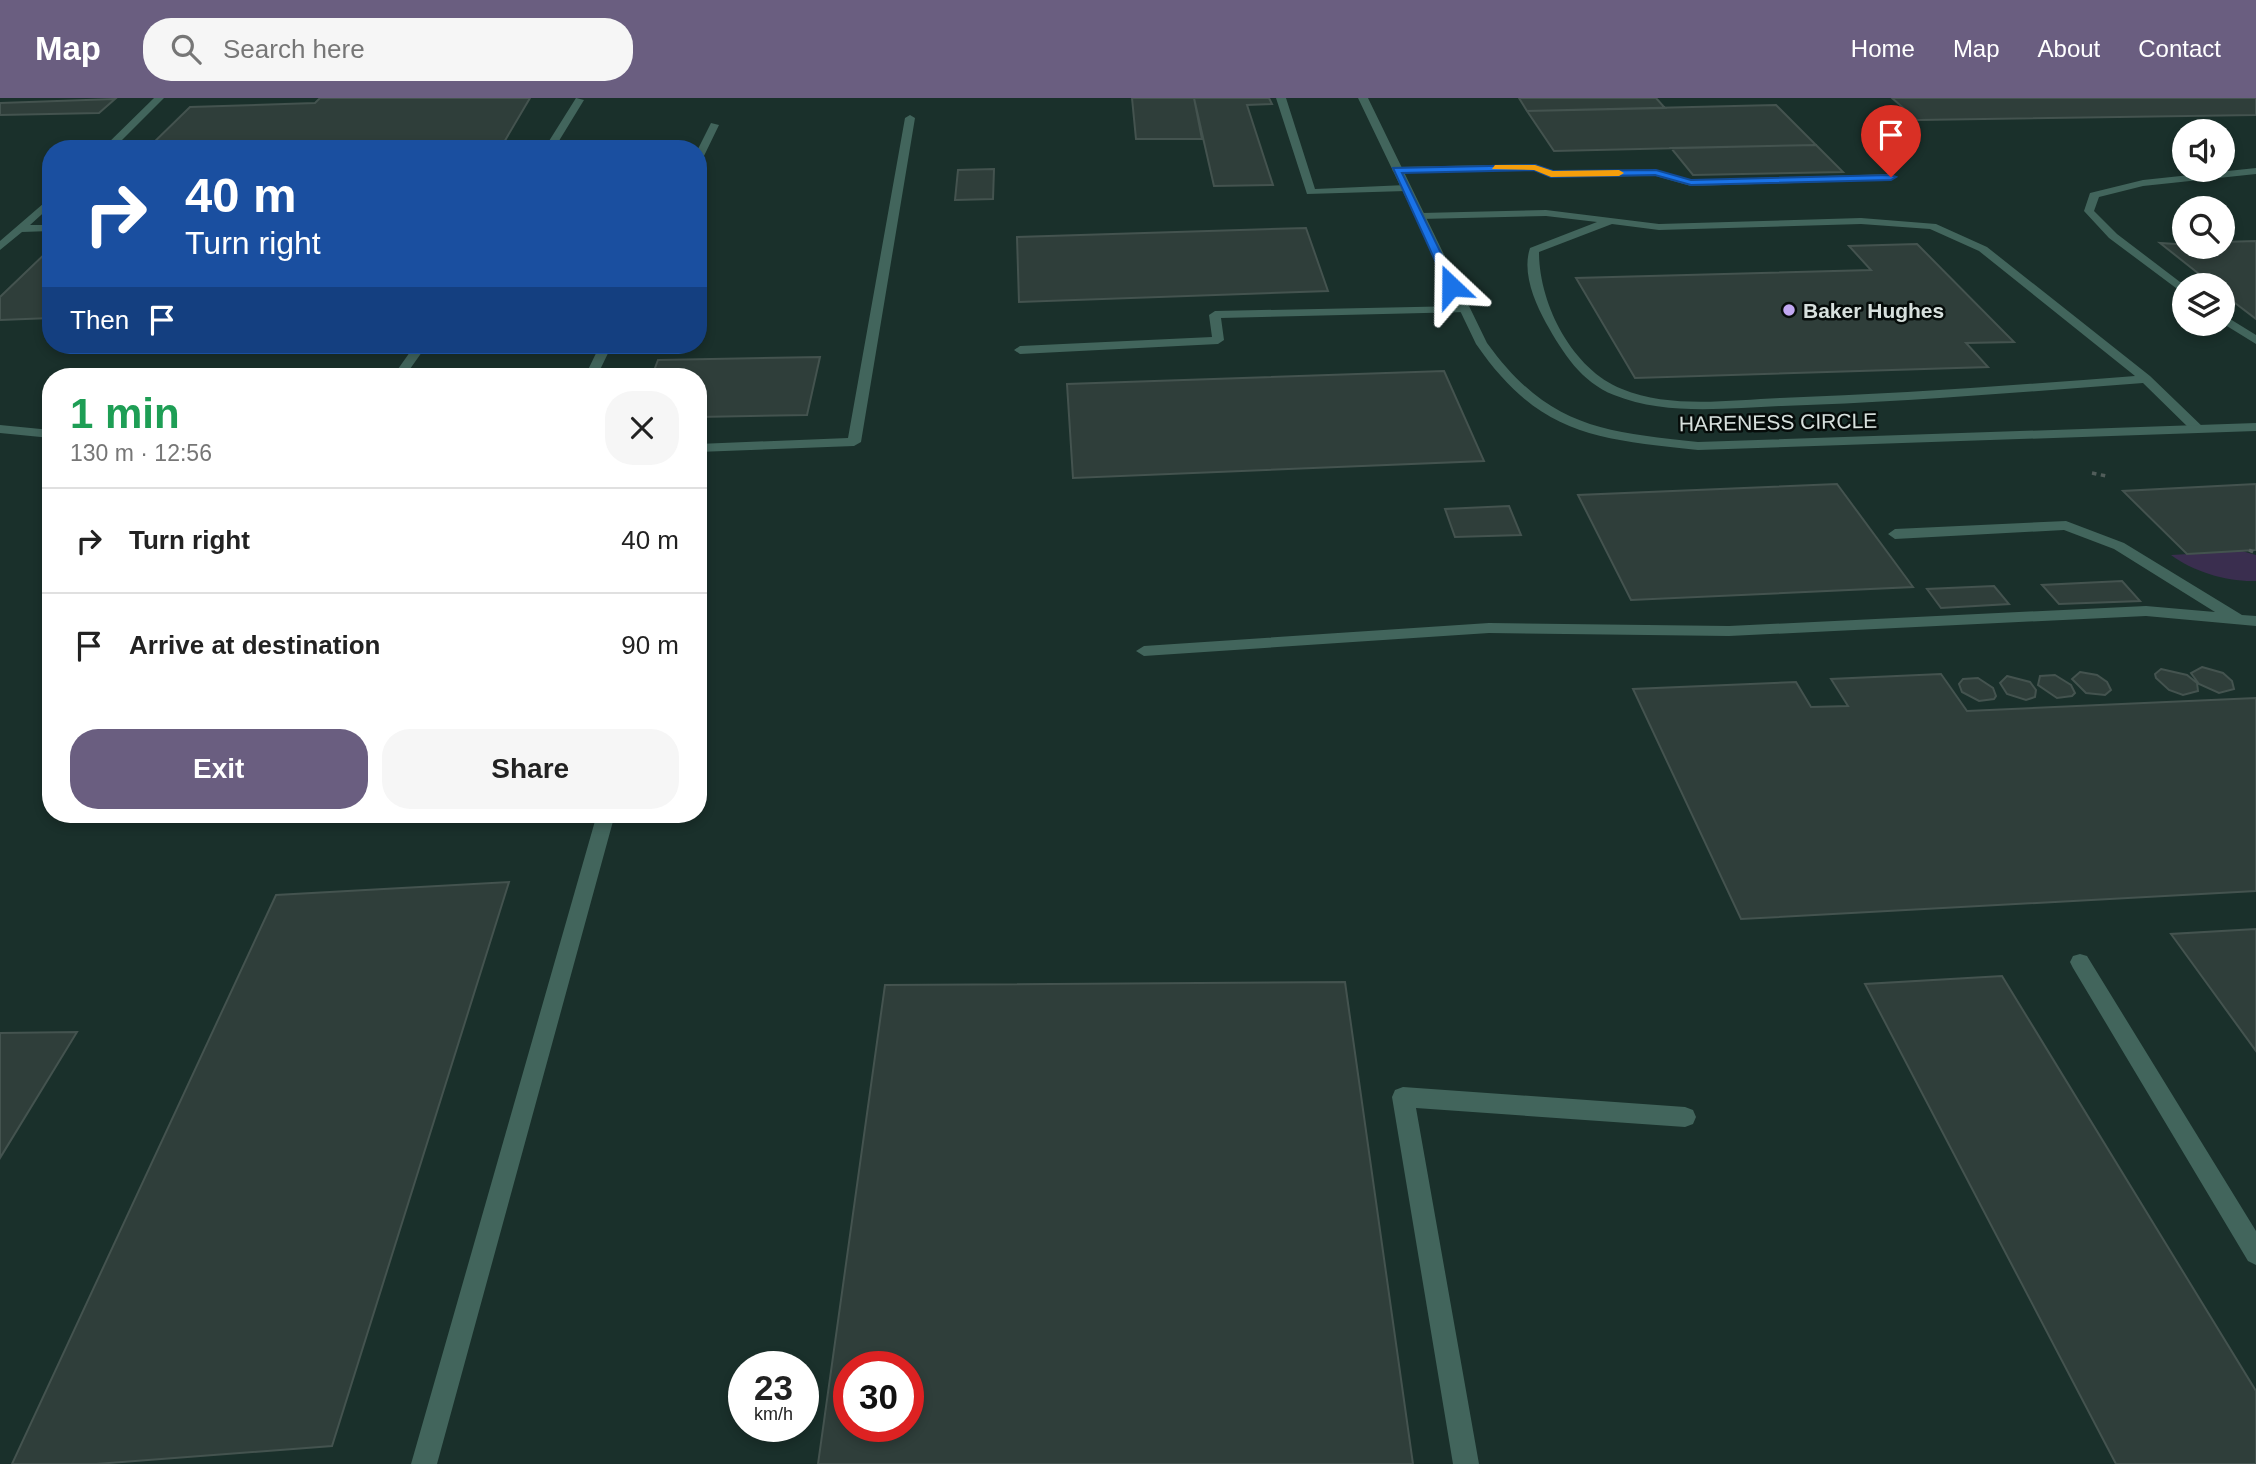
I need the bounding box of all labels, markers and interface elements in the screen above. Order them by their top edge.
search box [143,18,633,81]
text: Map [35,30,101,67]
icon: search [167,30,205,68]
text: Search here [223,34,365,64]
text: Home [1851,35,1915,62]
text: Map [1953,35,2000,62]
text: About [2038,35,2100,62]
text: Contact [2138,35,2221,62]
pin [1861,105,1921,177]
icon: arrive [1872,116,1910,154]
map controls [2172,119,2235,336]
button: sound [2172,119,2235,182]
icon: right [70,168,161,259]
text: 40 m [185,168,297,222]
button: search [2172,196,2235,259]
text: Turn right [185,225,321,261]
position arrow [1414,249,1488,323]
button: layers [2172,273,2235,336]
place label: Baker Hughes [1803,299,1944,322]
icon: arrive [143,301,181,339]
marker: Baker Hughes [1781,302,1797,318]
text: Then [70,305,129,335]
text: 1 min [70,390,180,437]
button: close [605,391,679,465]
street label: HARENESS CIRCLE [1679,409,1877,435]
text: 130 m · 12:56 [70,440,212,466]
icon: right [70,522,108,560]
text: Turn right [129,525,250,555]
text: 40 m [621,525,679,555]
icon: arrive [70,627,108,665]
text: Arrive at destination [129,630,380,660]
text: 90 m [621,630,679,660]
button: Exit [70,729,368,809]
button: Share [382,729,679,809]
speed limit sign: 30 [833,1351,924,1442]
text: 23 [754,1368,793,1407]
text: km/h [754,1404,793,1424]

